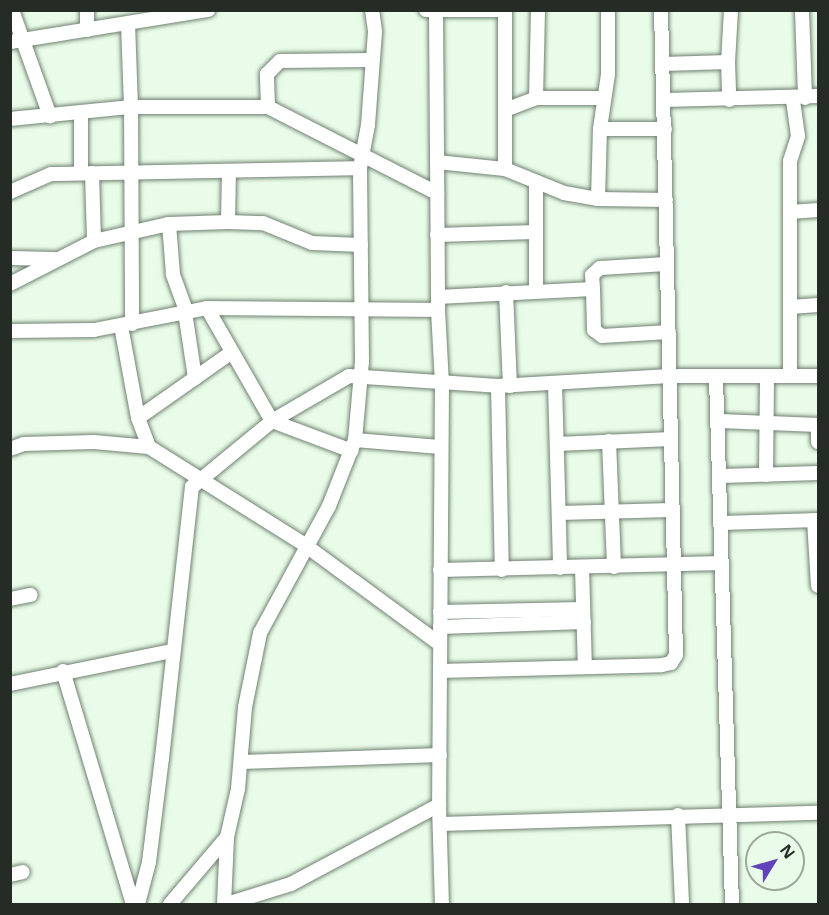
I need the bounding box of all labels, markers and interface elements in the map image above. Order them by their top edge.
north arrow [745,831,805,891]
text: N [775,840,800,863]

